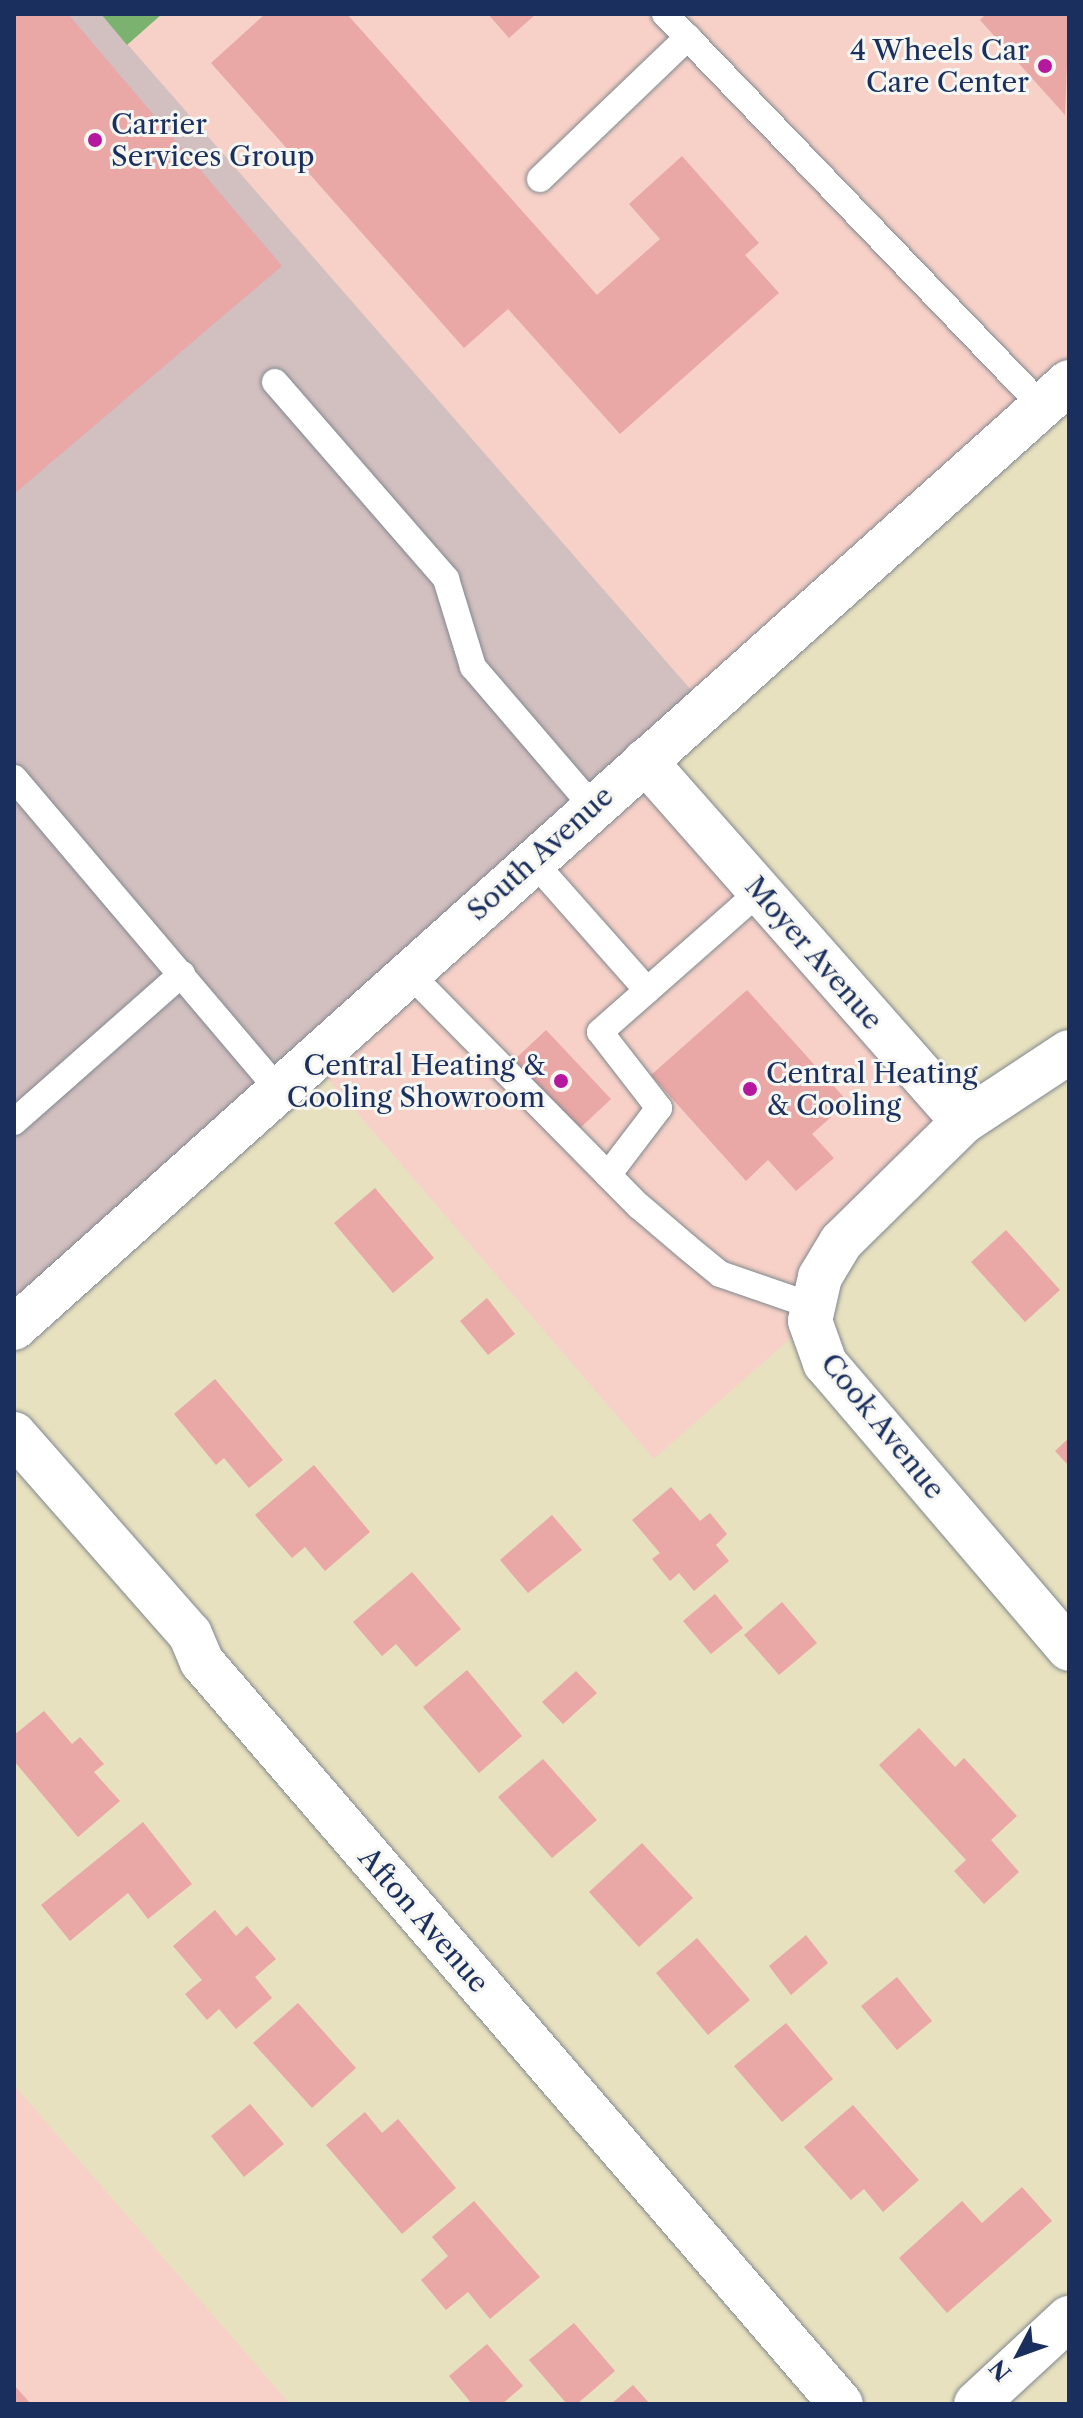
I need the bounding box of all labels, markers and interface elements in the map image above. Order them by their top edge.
place label: 4 Wheels Car Care Center [849,33,1029,99]
marker: 4 Wheels Car Care Center [1036,57,1054,75]
place label: Carrier Services Group [111,107,315,173]
marker: Carrier Services Group [86,131,104,149]
street label: South Avenue [460,778,620,928]
street label: Moyer Avenue [738,869,890,1037]
place label: Central Heating & Cooling Showroom [287,1048,545,1114]
place label: Central Heating & Cooling [766,1056,977,1122]
marker: Central Heating & Cooling Showroom [552,1072,570,1090]
marker: Central Heating & Cooling [741,1080,759,1098]
street label: Cook Avenue [814,1346,952,1506]
street label: Afton Avenue [352,1840,496,2000]
north arrow [979,2314,1059,2394]
text: N [984,2354,1017,2386]

